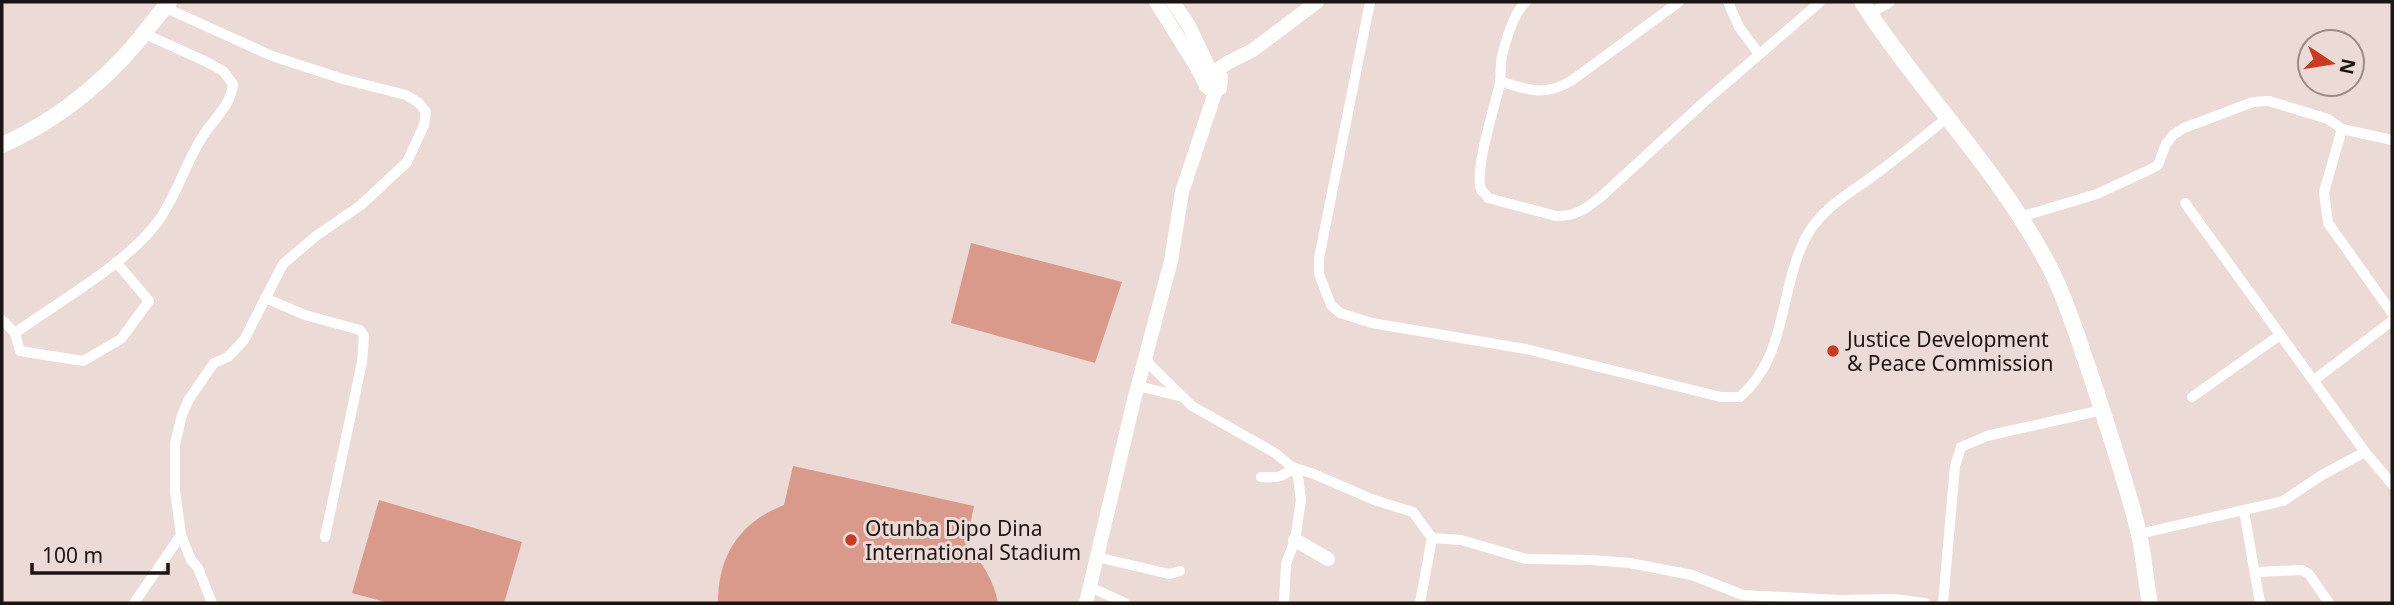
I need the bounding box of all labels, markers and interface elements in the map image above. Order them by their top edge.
north arrow [2296,28,2366,98]
text: N [2333,56,2362,77]
place label: Justice Development & Peace Commission [1845,325,2053,377]
marker: Justice Development & Peace Commission [1825,343,1841,359]
place label: Otunba Dipo Dina International Stadium [865,514,1081,566]
scale bar [32,532,168,576]
marker: Otunba Dipo Dina International Stadium [843,532,859,548]
text: 100 m [42,541,103,569]

